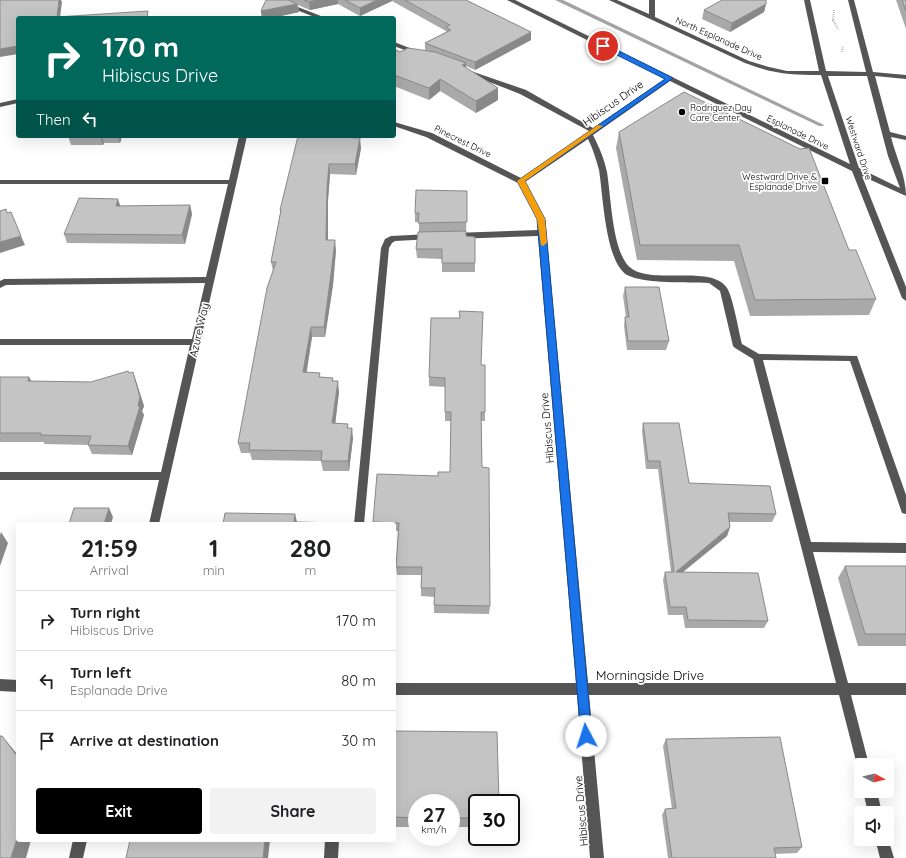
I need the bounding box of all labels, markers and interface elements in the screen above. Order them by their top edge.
street label: North Esplanade Drive [674,14,764,62]
text: 170 m [102,29,179,64]
pin [586,29,620,63]
icon: right [36,32,88,84]
icon: arrive [592,35,614,57]
text: Hibiscus Drive [102,64,218,87]
street label: Hibiscus Drive [580,77,646,129]
place label: Rodriguez Day Care Center [690,102,752,123]
marker: Rodriguez Day Care Center [677,107,687,117]
icon: left [79,108,101,130]
text: Then [36,110,71,129]
street label: Esplanade Drive [765,112,831,152]
street label: Westward Drive [844,115,874,181]
street label: Pinecrest Drive [433,122,493,160]
place label: Westward Drive & Esplanade Drive [742,171,817,192]
marker: Westward Drive & Esplanade Drive [820,176,830,186]
street label: Azure Way [186,301,212,359]
street label: Hibiscus Drive [537,392,557,464]
text: 21:59 [81,533,138,563]
text: 1 [209,533,218,563]
text: 280 [290,533,331,563]
text: Arrival [90,562,129,578]
text: min [203,562,225,578]
text: m [304,562,316,578]
text: Turn right [70,603,141,622]
icon: right [36,610,58,632]
text: 170 m [336,611,376,630]
text: Hibiscus Drive [70,622,154,638]
text: Turn left [70,663,132,682]
street label: Morningside Drive [596,667,704,683]
icon: left [36,670,58,692]
text: 80 m [341,671,376,690]
text: Esplanade Drive [70,682,168,698]
position arrow [565,715,607,757]
icon: arrive [36,730,58,752]
text: Arrive at destination [70,731,219,750]
text: 30 m [341,731,376,750]
north arrow [854,758,894,798]
map controls [854,758,894,846]
street label: Hibiscus Drive [571,775,591,847]
button: Exit [36,788,202,834]
button: Share [210,788,376,834]
speed limit sign: 30 [468,794,520,846]
text: 27 [423,802,445,827]
button: sound [854,806,894,846]
text: km/h [421,823,447,836]

